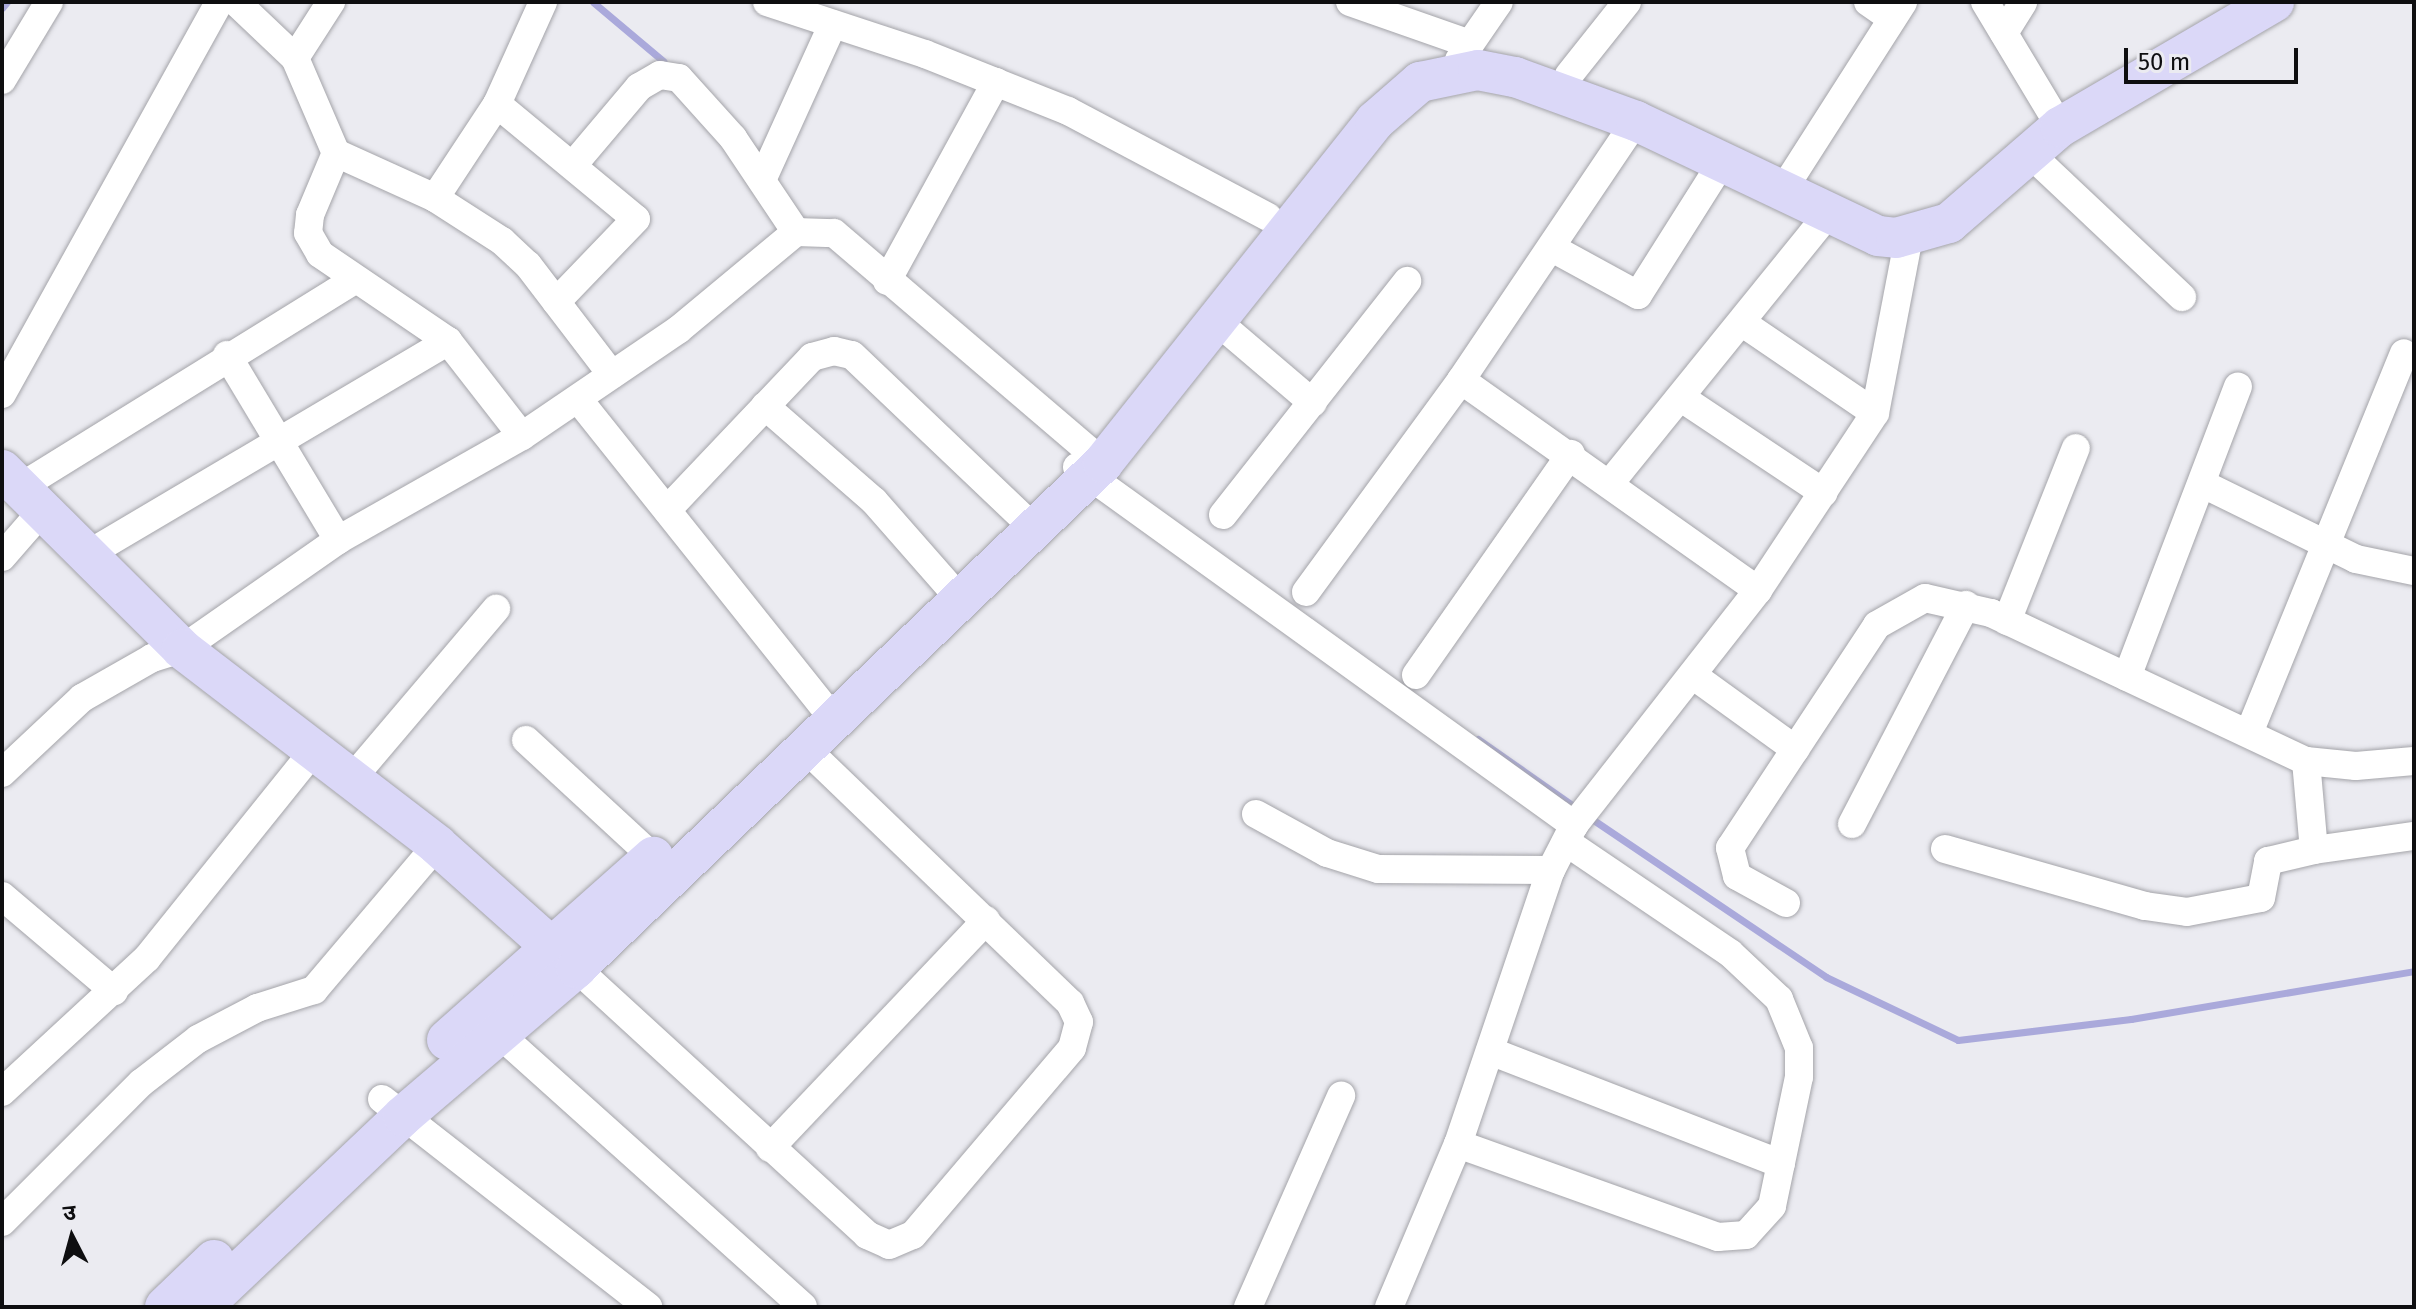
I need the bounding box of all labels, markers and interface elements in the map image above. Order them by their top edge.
scale bar [2128,32,2302,82]
text: 50 m [2138,48,2190,76]
north arrow [32,1197,112,1277]
text: उ [62,1199,77,1227]

